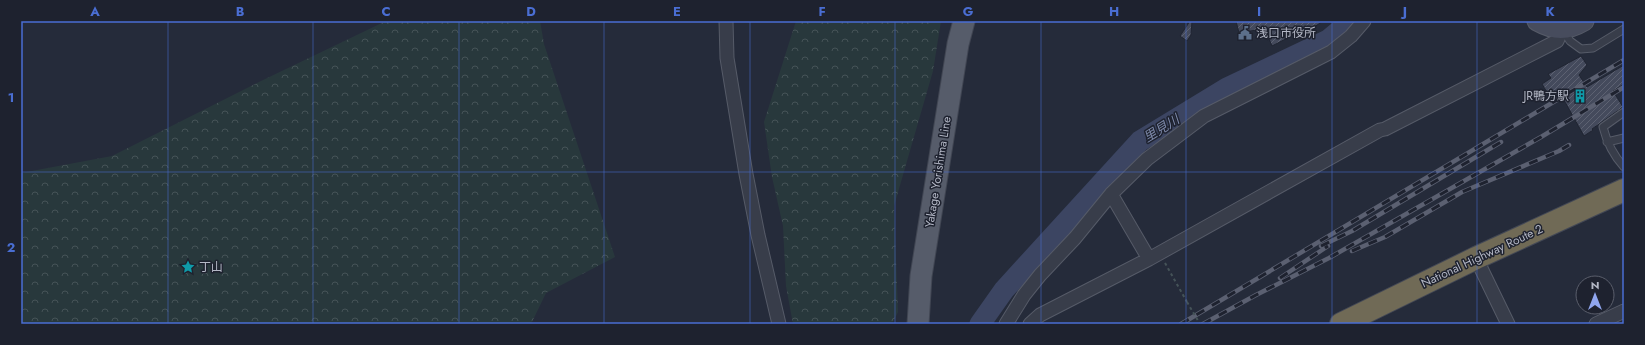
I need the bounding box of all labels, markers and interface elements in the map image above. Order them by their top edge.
text: A [89,2,100,21]
text: B [236,2,245,21]
text: C [381,2,391,21]
text: D [526,2,536,21]
text: E [673,2,681,21]
text: F [818,2,826,21]
text: G [963,2,974,21]
text: H [1109,2,1119,21]
text: I [1257,2,1261,21]
text: J [1400,2,1407,21]
text: K [1545,2,1555,21]
place label: 浅口市役所 [1256,24,1316,42]
public building icon: 浅口市役所 [1237,25,1253,41]
place label: JR鴨方駅 [1521,87,1569,105]
text: 1 [8,88,14,107]
building icon: JR鴨方駅 [1572,88,1588,104]
water label: 里見川 [1140,109,1185,147]
street label: Yakage Yorishima Line [920,115,956,229]
street label: National Highway Route 2 [1418,220,1546,292]
text: 2 [7,238,15,257]
place label: 丁山 [199,258,223,276]
place icon: 丁山 [180,259,196,275]
north arrow [1575,275,1615,315]
text: N [1591,277,1599,293]

